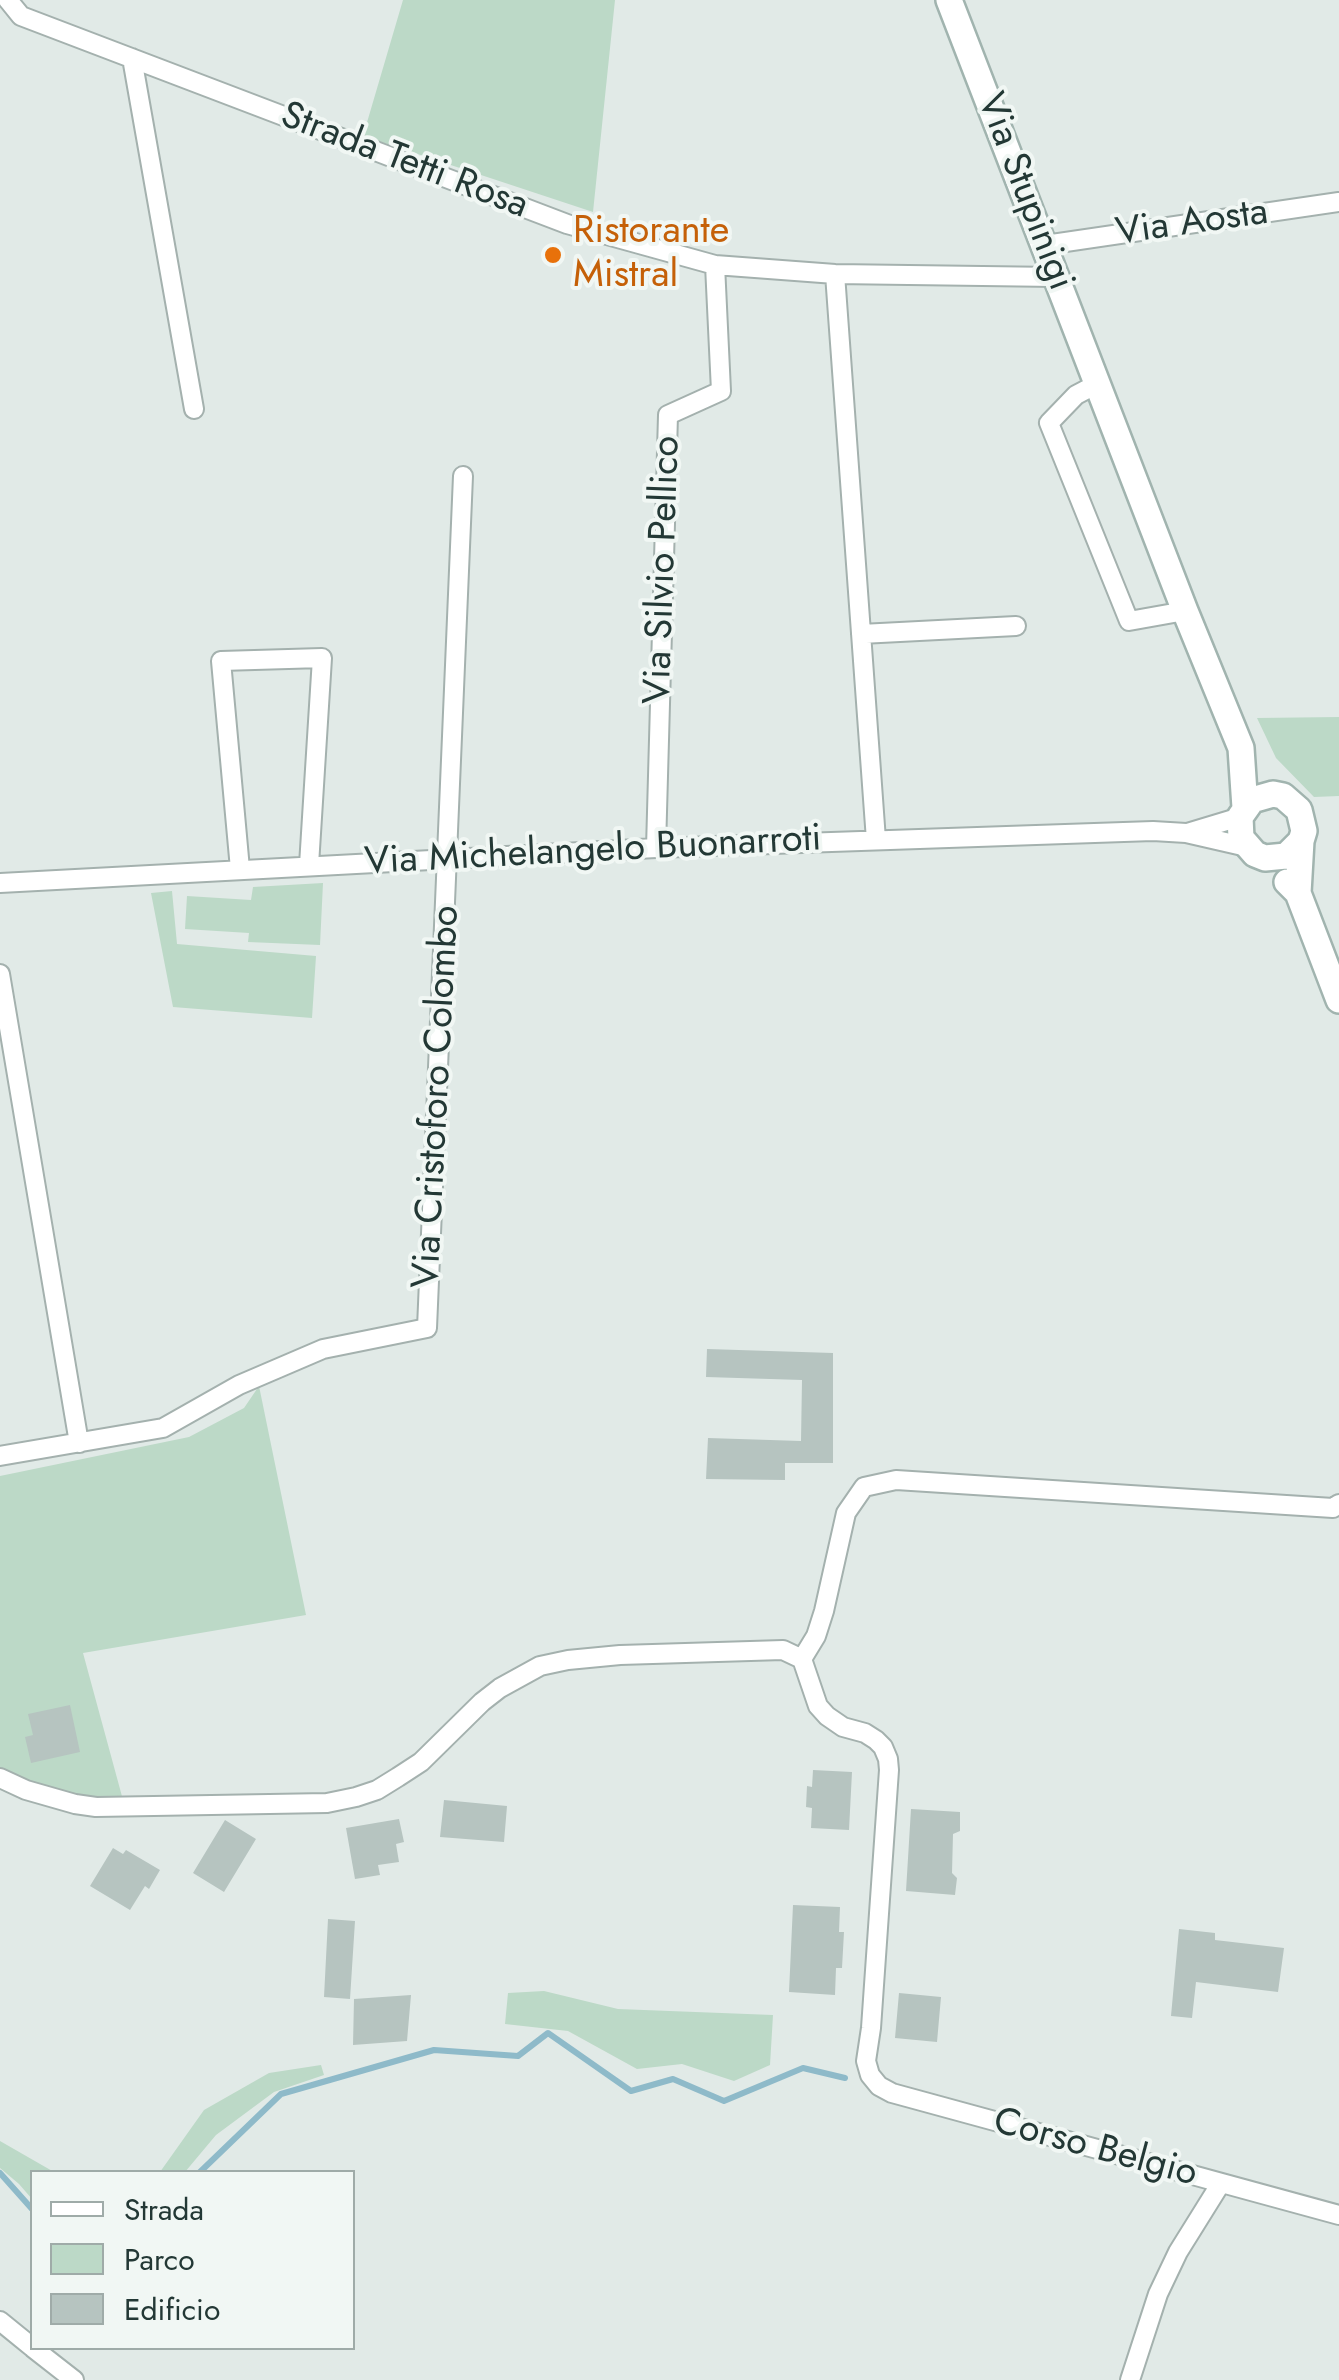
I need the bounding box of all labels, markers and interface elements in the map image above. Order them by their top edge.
street label: Via Stupinigi [966,87,1082,297]
street label: Strada Tetti Rosa [274,94,534,230]
street label: Via Aosta [1113,191,1271,257]
place label: Ristorante Mistral [573,210,729,300]
marker: Ristorante Mistral [542,244,564,266]
street label: Via Silvio Pellico [637,435,691,705]
street label: Via Michelangelo Buonarroti [363,817,823,887]
street label: Via Cristoforo Colombo [405,904,471,1290]
street label: Corso Belgio [988,2100,1202,2198]
legend [30,2170,355,2350]
text: Strada [124,2188,204,2231]
text: Parco [124,2238,195,2281]
text: Edificio [124,2288,220,2331]

